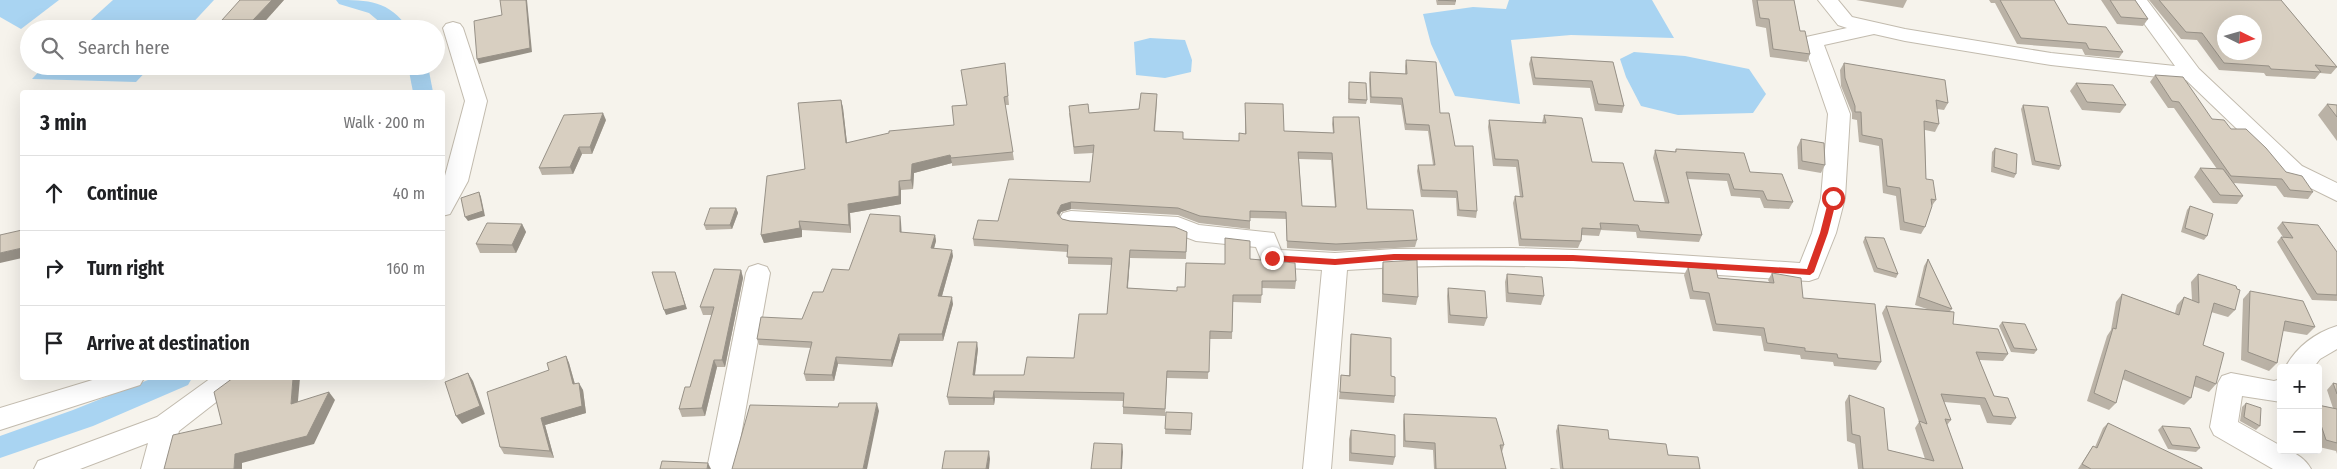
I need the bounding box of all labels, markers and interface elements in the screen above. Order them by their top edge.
north arrow [2217,15,2262,60]
search box [20,20,445,75]
icon: search [38,34,66,62]
text: Search here [78,36,170,59]
text: 3 min [40,110,87,136]
text: Walk · 200 m [343,113,425,132]
icon: ahead [40,179,68,207]
text: Continue [87,182,158,205]
text: 40 m [393,184,425,203]
route start [1822,187,1845,210]
route end [1261,247,1284,270]
icon: right [40,254,68,282]
text: Turn right [87,257,164,280]
text: 160 m [386,259,425,278]
icon: arrive [40,329,68,357]
text: Arrive at destination [87,332,250,355]
map controls [2277,364,2322,454]
button: + [2277,364,2322,409]
button: − [2277,409,2322,454]

